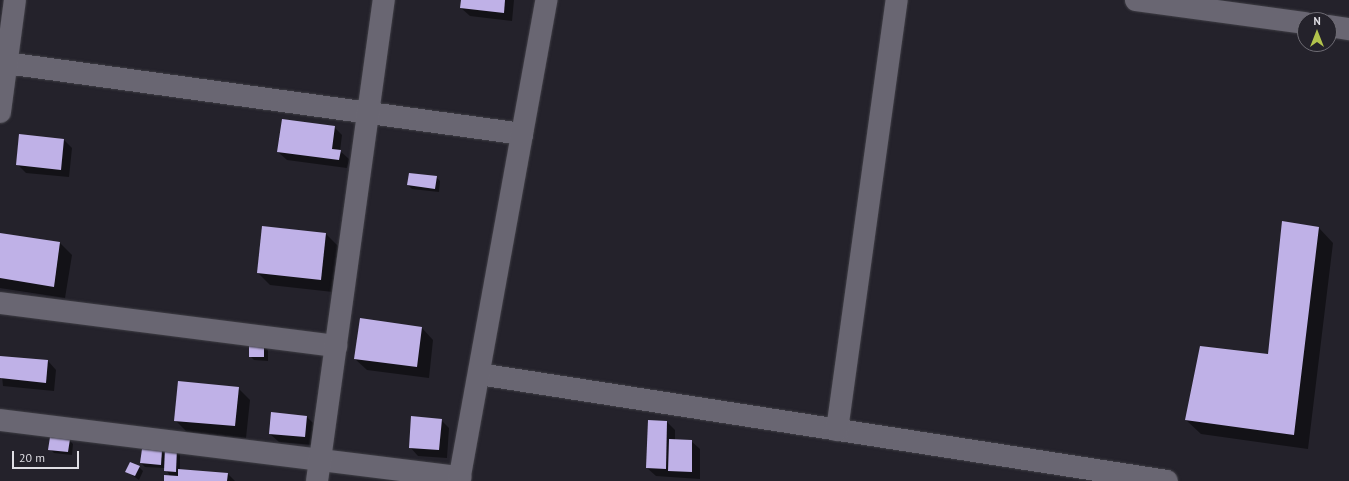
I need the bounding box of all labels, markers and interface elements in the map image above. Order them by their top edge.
north arrow [1297,12,1337,52]
text: N [1313,14,1321,28]
scale bar [14,443,81,469]
text: 20 m [19,450,45,465]

